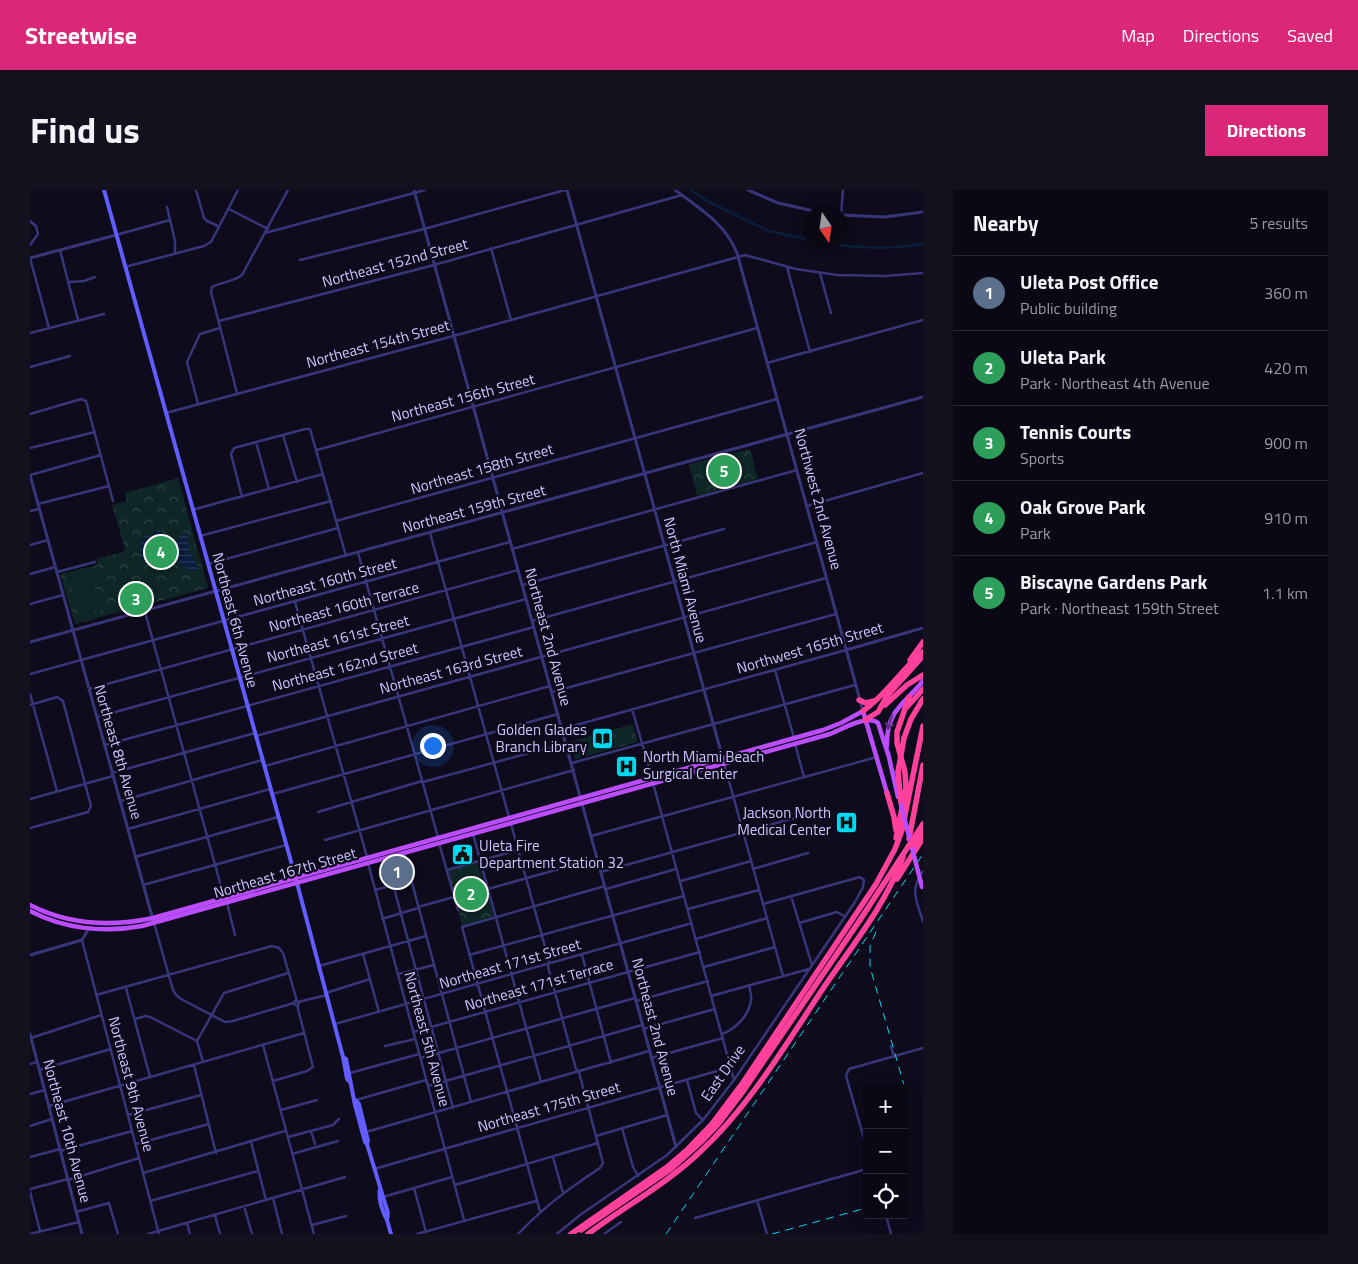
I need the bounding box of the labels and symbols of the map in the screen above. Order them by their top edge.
north arrow [803,205,848,250]
street label: Northeast 152nd Street [319,232,471,293]
street label: Northeast 154th Street [304,313,453,374]
street label: Northeast 156th Street [389,367,538,428]
street label: Northwest 2nd Avenue [789,426,848,572]
street label: Northeast 158th Street [408,437,557,500]
pin: 5 [708,452,740,490]
street label: Northeast 159th Street [400,478,549,539]
street label: North Miami Avenue [658,514,713,645]
pin: 4 [145,533,177,571]
street label: Northeast 6th Avenue [206,550,265,690]
street label: Northeast 160th Street [251,551,400,612]
street label: Northeast 2nd Avenue [519,565,578,708]
street label: Northeast 160th Terrace [266,575,422,638]
pin: 3 [120,580,152,618]
street label: Northeast 161st Street [264,608,412,669]
street label: Northwest 165th Street [734,615,886,679]
street label: Northeast 162nd Street [269,636,421,697]
street label: Northeast 163rd Street [377,639,526,700]
street label: Northeast 8th Avenue [88,682,149,822]
one-way arrow [885,714,895,730]
place label: Golden Glades Branch Library [496,718,587,758]
library icon: Golden Glades Branch Library [591,727,615,751]
your location [420,733,446,759]
place label: North Miami Beach Surgical Center [643,745,764,785]
hospital icon: North Miami Beach Surgical Center [615,754,639,778]
place label: Jackson North Medical Center [737,801,831,841]
hospital icon: Jackson North Medical Center [835,810,859,834]
place label: Uleta Fire Department Station 32 [479,834,624,874]
street label: Northeast 167th Street [211,841,360,904]
public building icon: Uleta Fire Department Station 32 [451,843,475,867]
pin: 1 [381,853,413,891]
pin: 2 [455,875,487,913]
street label: Northeast 171st Street [436,932,584,995]
street label: Northeast 171st Terrace [462,952,616,1017]
street label: Northeast 2nd Avenue [626,955,685,1098]
street label: Northeast 5th Avenue [398,969,457,1109]
street label: Northeast 9th Avenue [102,1014,161,1154]
street label: East Drive [695,1040,750,1106]
street label: Northeast 10th Avenue [37,1057,98,1205]
street label: Northeast 175th Street [475,1075,624,1138]

